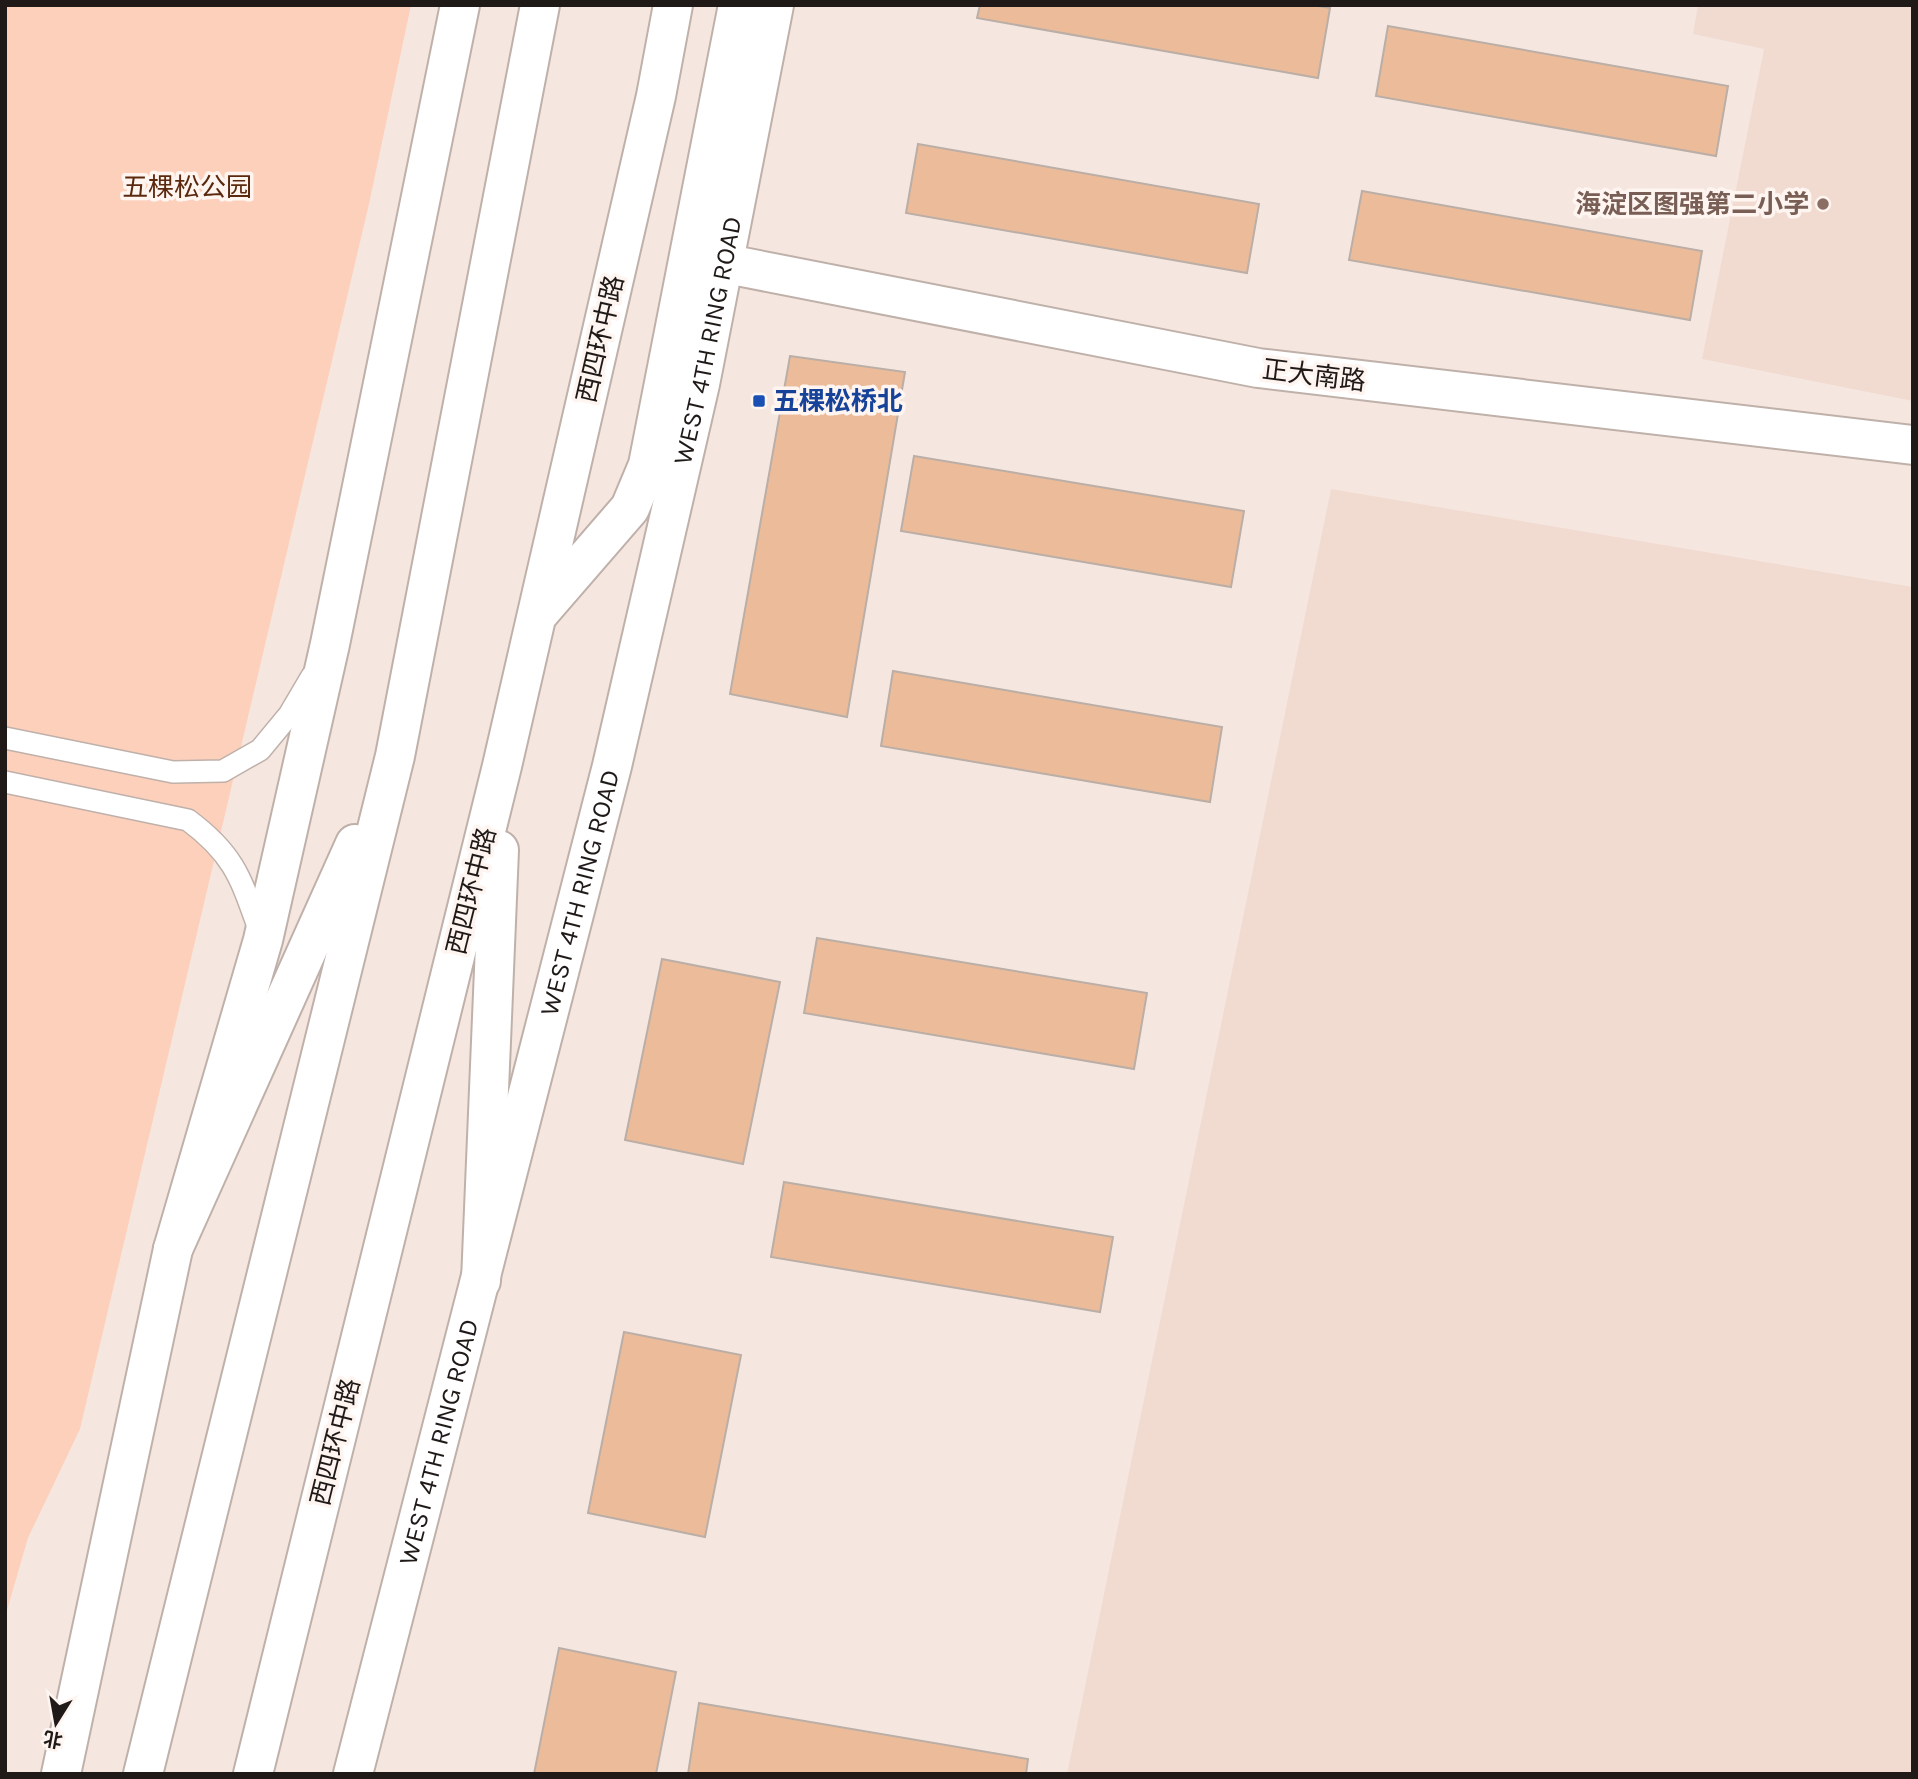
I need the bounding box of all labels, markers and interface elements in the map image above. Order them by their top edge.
park label: 五棵松公园 [122,172,252,203]
place label: 海淀区图强第二小学 [1575,189,1809,220]
marker: 海淀区图强第二小学 [1815,196,1831,212]
street label: WEST 4TH RING ROAD [667,214,748,468]
street label: 西四环中路 [571,272,630,406]
street label: 正大南路 [1260,354,1367,397]
place label: 五棵松桥北 [773,386,903,417]
marker: 五棵松桥北 [751,393,767,409]
street label: WEST 4TH RING ROAD [533,767,626,1019]
street label: 西四环中路 [441,824,502,958]
street label: WEST 4TH RING ROAD [392,1316,485,1568]
street label: 西四环中路 [305,1375,366,1509]
north arrow [21,1688,91,1758]
text: 北 [42,1726,64,1751]

